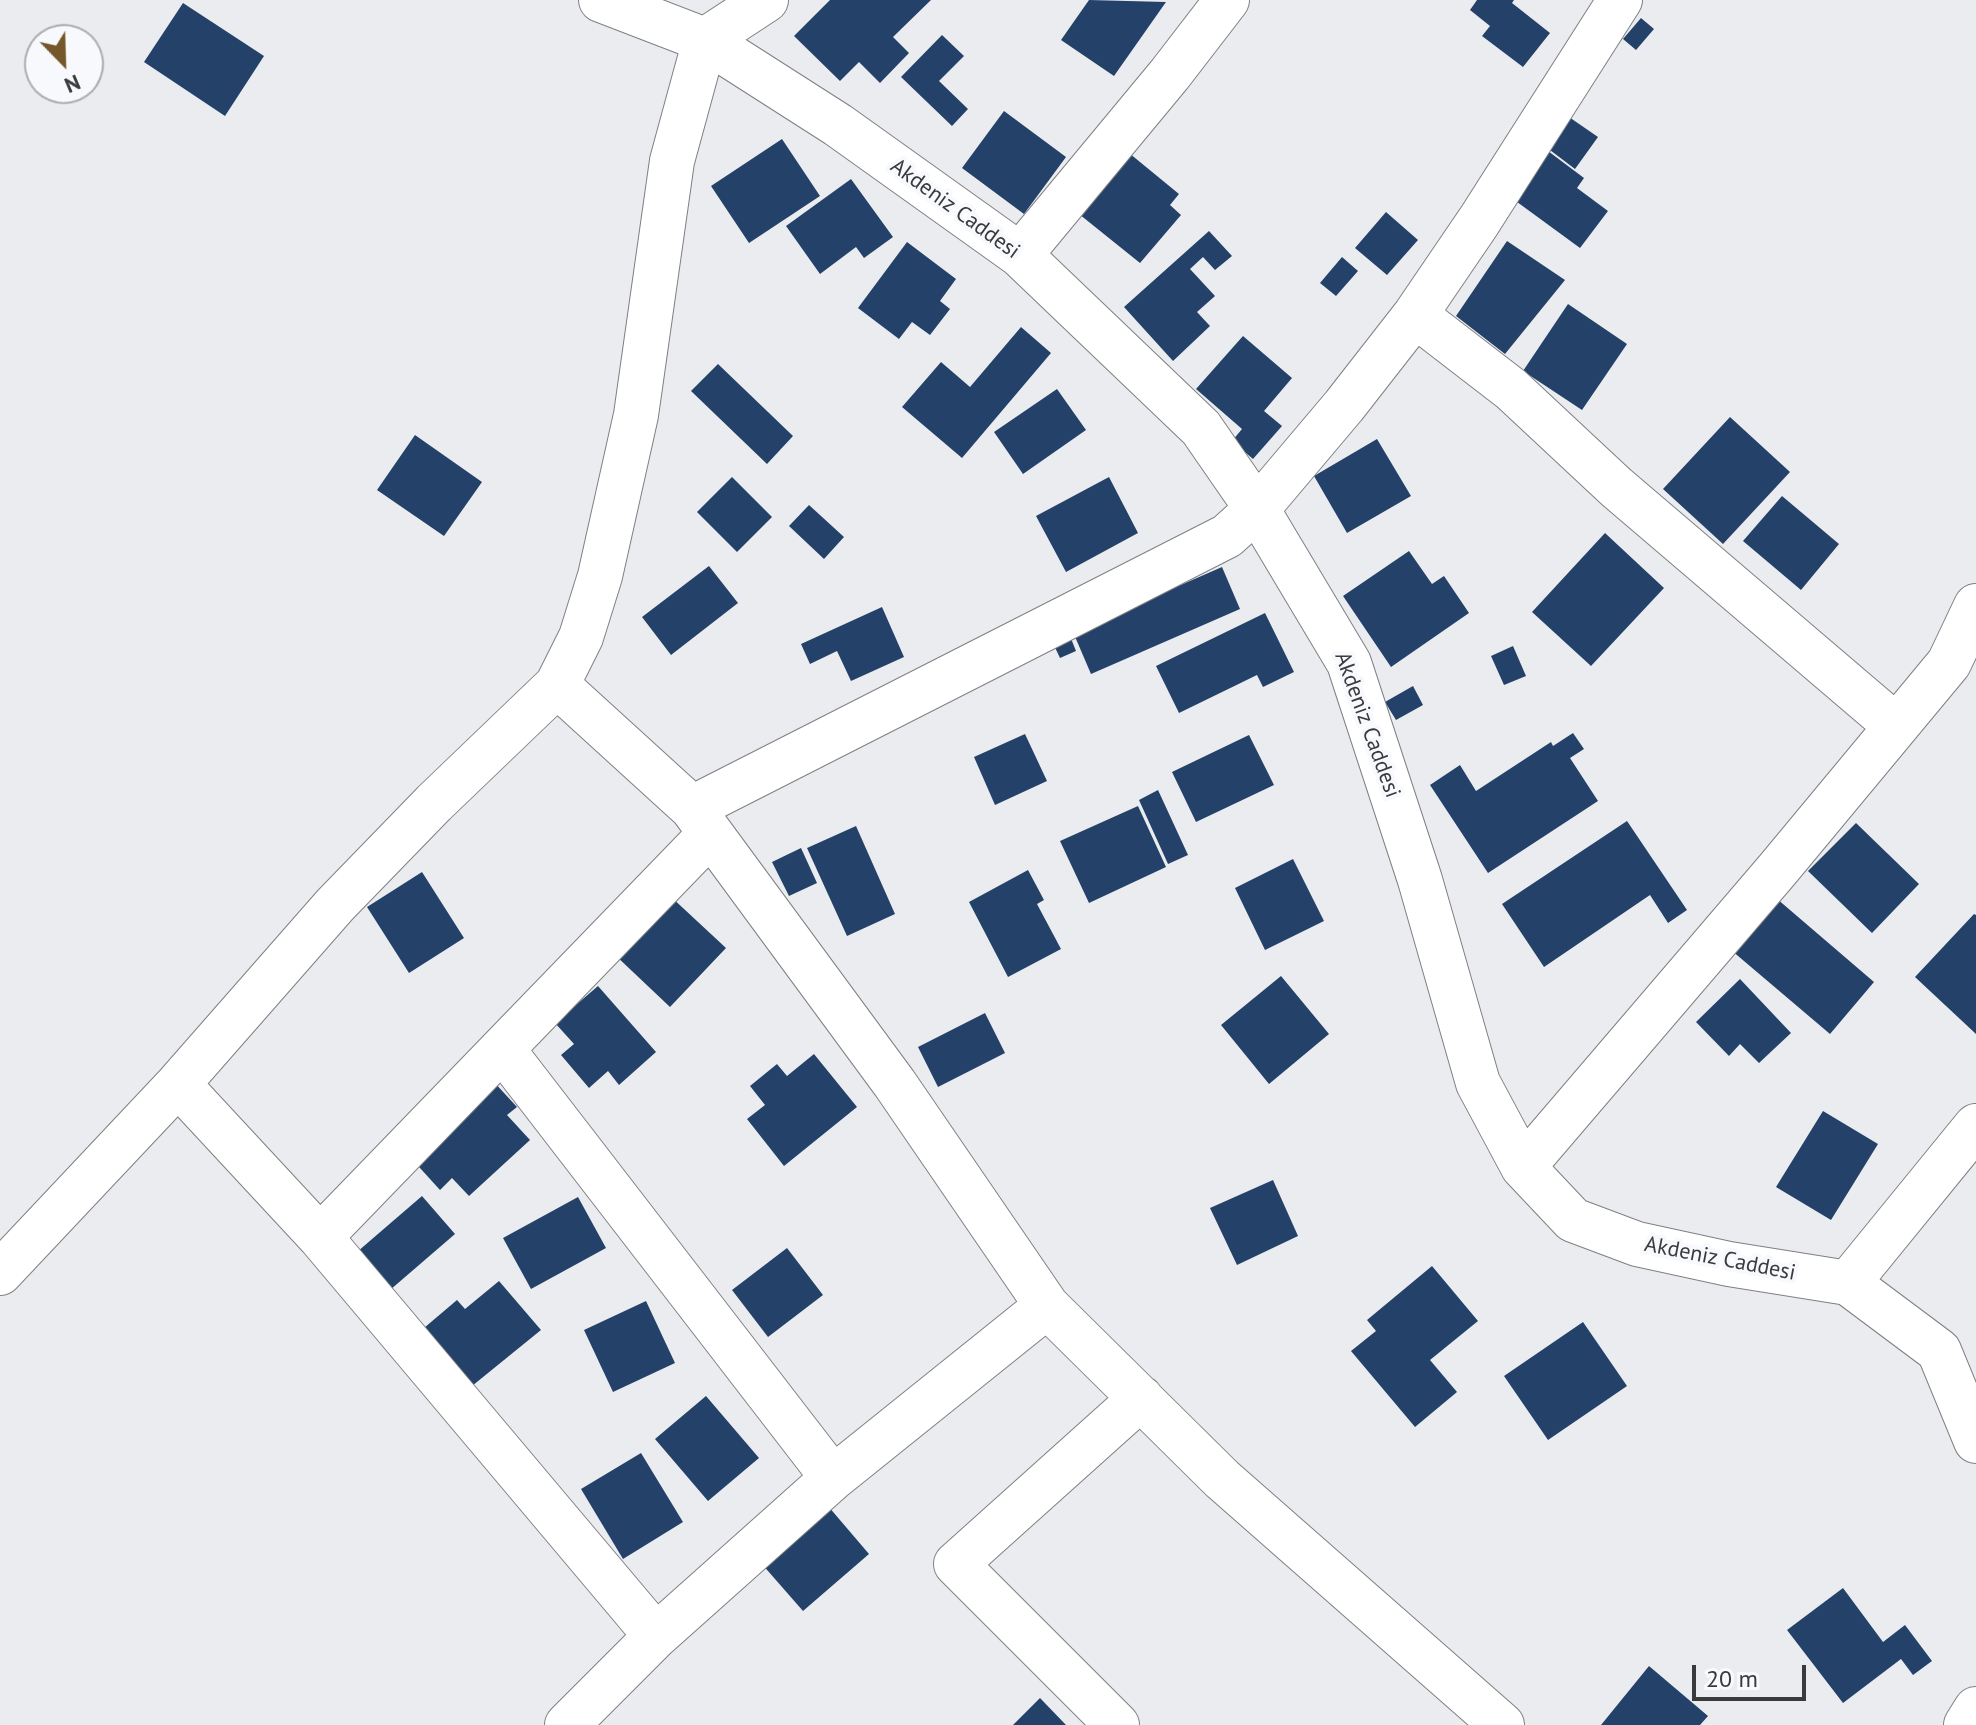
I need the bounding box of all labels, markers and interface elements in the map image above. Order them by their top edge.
north arrow [24,24,104,104]
text: N [60,69,85,100]
street label: Akdeniz Caddesi [885,153,1025,265]
street label: Akdeniz Caddesi [1328,649,1406,801]
street label: Akdeniz Caddesi [1642,1231,1798,1287]
scale bar [1696,1649,1810,1699]
text: 20 m [1706,1663,1758,1694]

